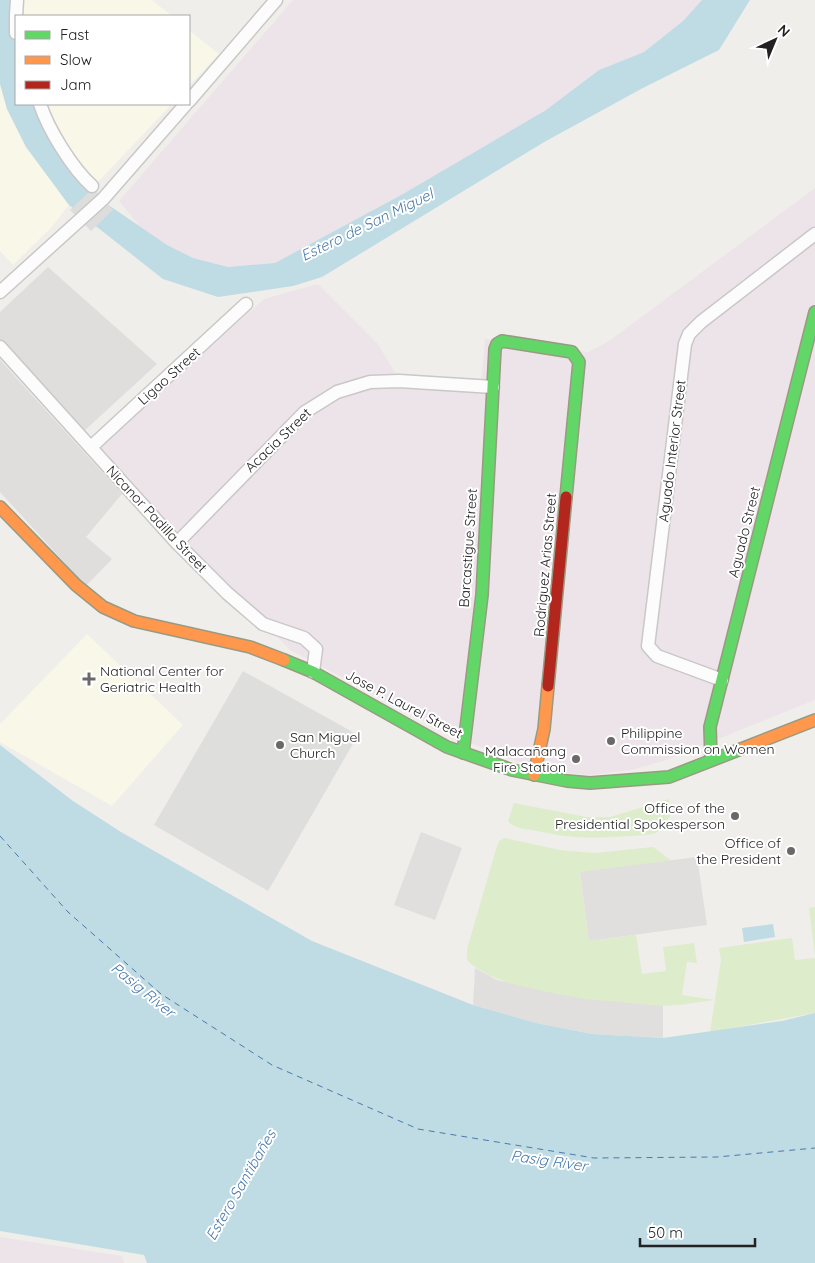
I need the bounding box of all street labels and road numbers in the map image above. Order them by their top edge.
street label: Ligao Street [134,343,204,409]
street label: Aguado Interior Street [654,378,690,523]
street label: Acacia Street [241,404,315,476]
street label: Nicanor Padilla Street [103,462,211,576]
street label: Aguado Street [724,484,764,579]
street label: Barcastigue Street [455,488,481,608]
street label: Rodriguez Arias Street [530,492,560,638]
street label: Jose P. Laurel Street [342,666,466,743]

